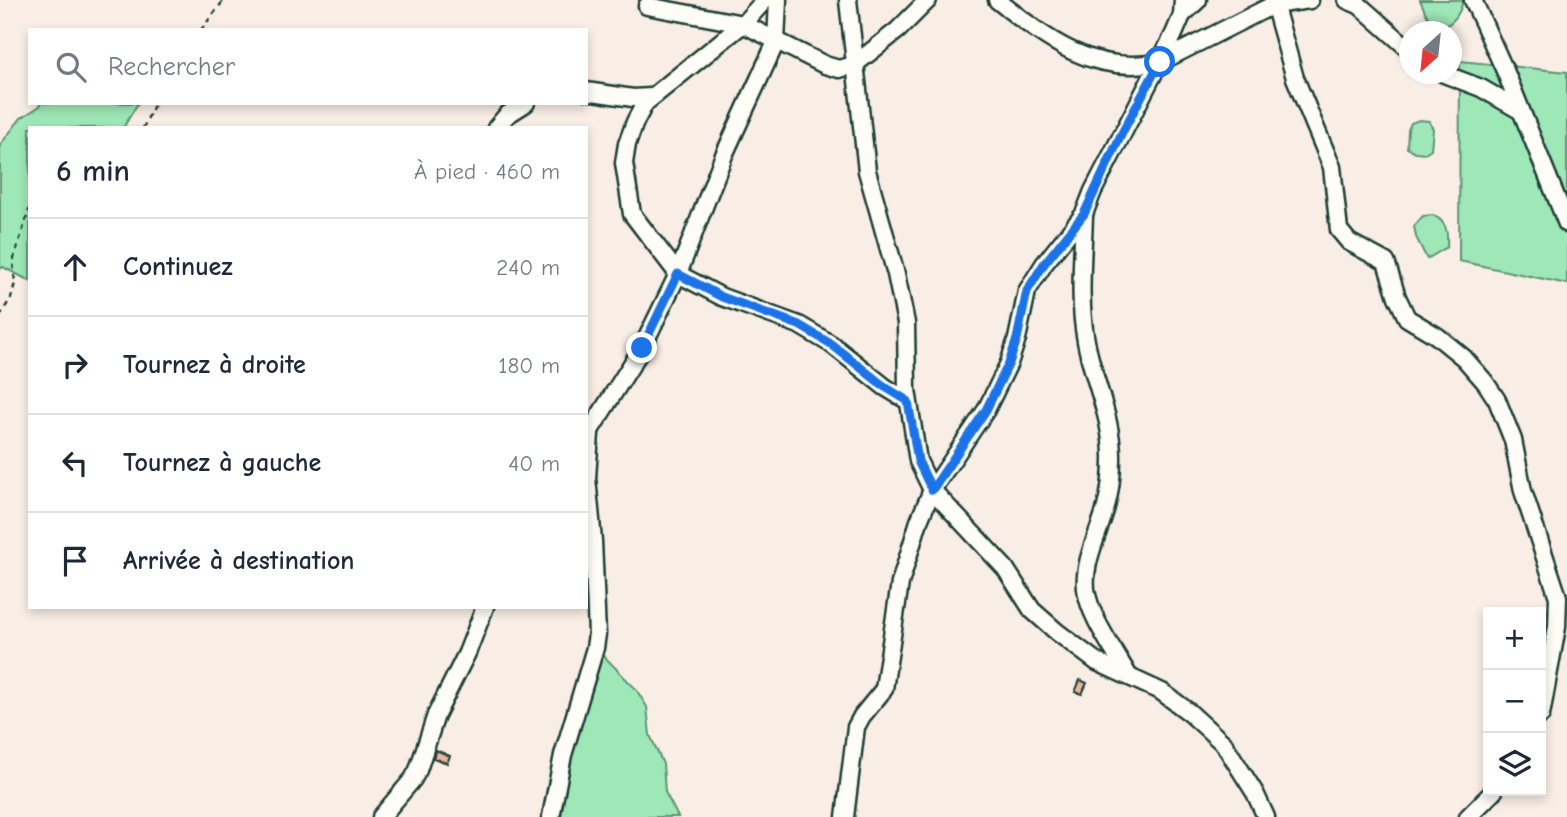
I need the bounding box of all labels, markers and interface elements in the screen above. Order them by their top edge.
north arrow [1399,21,1462,84]
search box [28,28,588,105]
route start [1144,46,1175,77]
icon: search [52,48,90,86]
text: Rechercher [108,52,235,82]
text: 6 min [56,154,130,189]
text: À pied · 460 m [414,158,560,185]
icon: ahead [56,248,94,286]
text: Continuez [123,252,233,282]
text: 240 m [496,254,560,281]
route end [626,332,657,363]
icon: right [56,346,94,384]
text: Tournez à droite [123,350,306,380]
text: 180 m [498,352,560,379]
icon: left [56,444,94,482]
text: Tournez à gauche [123,448,321,478]
text: 40 m [508,450,560,477]
icon: arrive [56,542,94,580]
text: Arrivée à destination [123,546,354,576]
map controls [1483,607,1546,796]
button: + [1483,607,1546,670]
button: − [1483,670,1546,733]
button: layers [1483,733,1546,796]

